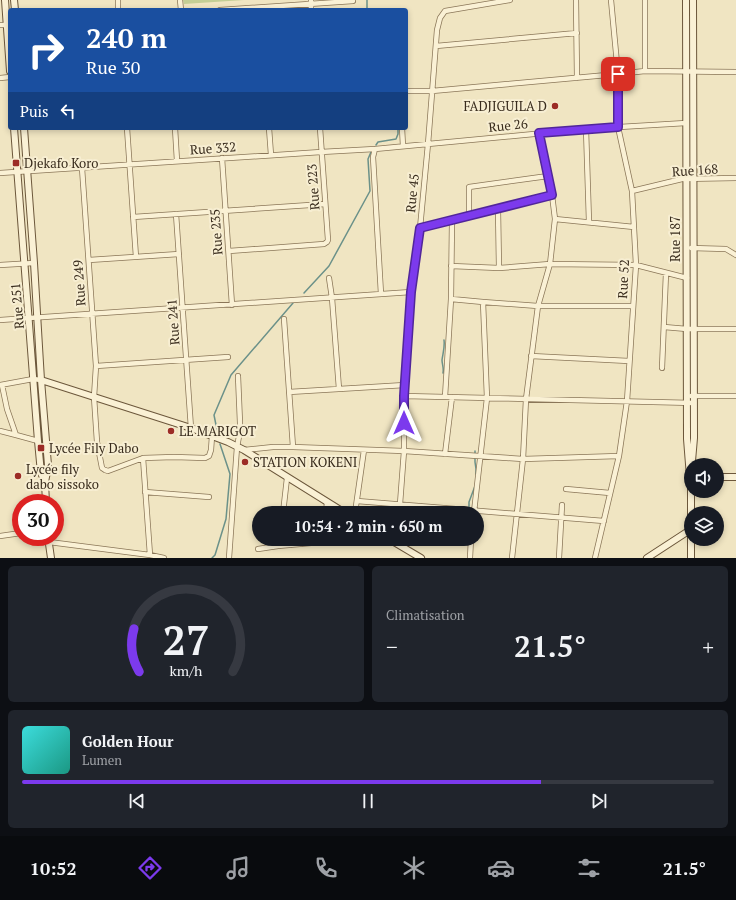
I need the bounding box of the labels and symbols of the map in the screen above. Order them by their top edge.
pin [601,57,635,91]
place label: FADJIGUILA D [463,97,547,115]
marker: FADJIGUILA D [550,101,560,111]
street label: Rue 26 [488,114,529,136]
street label: Rue 332 [189,137,237,159]
place label: Djekafo Koro [24,154,98,172]
marker: Djekafo Koro [11,158,21,168]
street label: Rue 168 [671,159,719,181]
street label: Rue 223 [302,163,324,211]
street label: Rue 45 [401,173,423,213]
street label: Rue 235 [205,208,227,256]
street label: Rue 187 [666,216,684,262]
street label: Rue 249 [68,259,90,307]
street label: Rue 52 [613,259,633,299]
street label: Rue 251 [6,282,28,330]
street label: Rue 241 [162,298,184,346]
position arrow [383,402,425,444]
place label: LE MARIGOT [179,422,256,440]
marker: LE MARIGOT [166,426,176,436]
place label: Lycée Fily Dabo [49,439,139,457]
marker: Lycée Fily Dabo [36,443,46,453]
place label: STATION KOKENI [253,453,357,471]
marker: STATION KOKENI [240,457,250,467]
place label: Lycée fily dabo sissoko [26,460,99,493]
marker: Lycée fily dabo sissoko [13,471,23,481]
speed limit sign: 30 [12,494,64,546]

